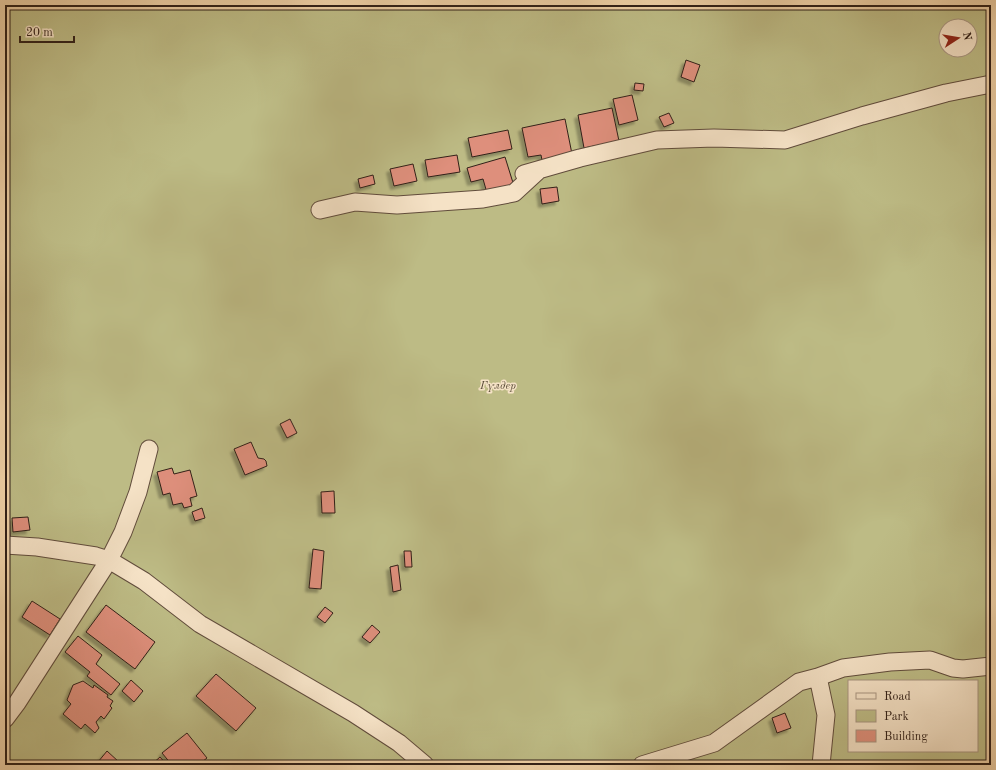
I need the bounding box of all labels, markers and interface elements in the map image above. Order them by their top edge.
scale bar [20,18,74,44]
north arrow [938,18,978,58]
text: 20 m [26,27,53,39]
text: N [960,31,973,42]
park label: Гүлдер [479,381,516,392]
legend [848,680,978,752]
text: Road [884,691,911,703]
text: Park [884,711,909,723]
text: Building [884,731,928,743]

